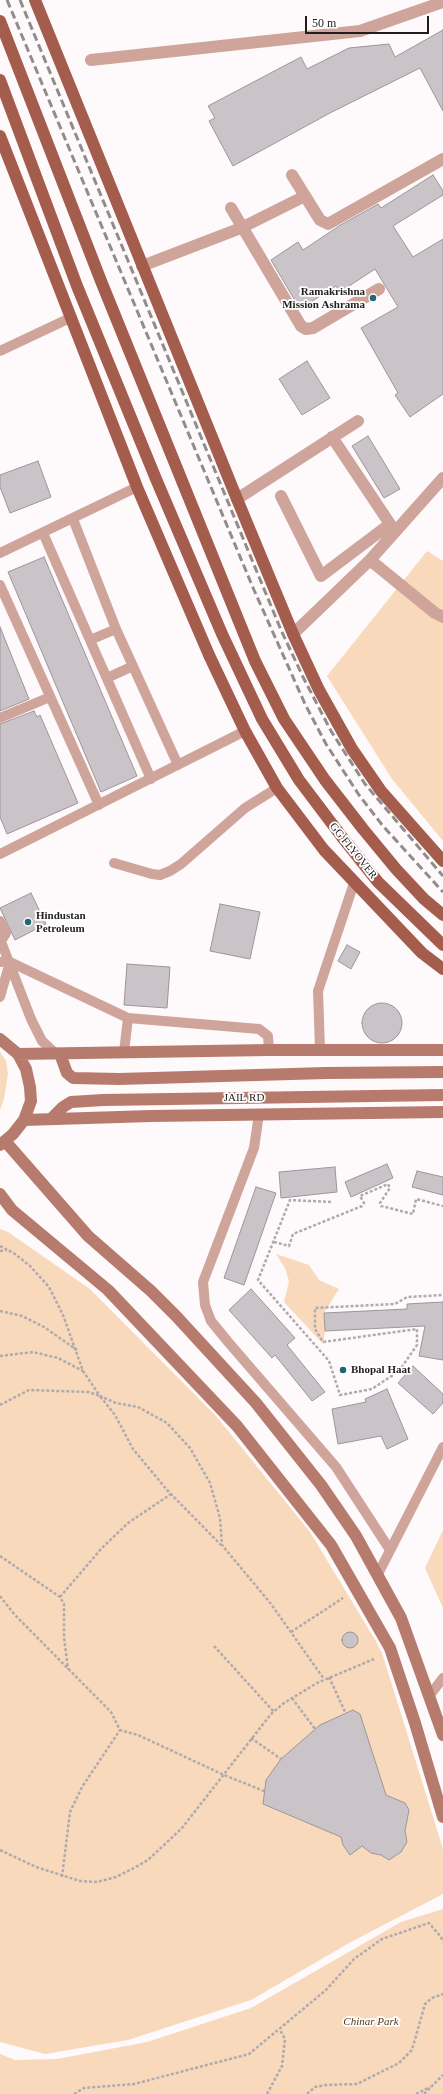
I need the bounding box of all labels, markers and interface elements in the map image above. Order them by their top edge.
scale bar [307,8,431,34]
text: 50 m [312,16,336,30]
place label: Ramakrishna Mission Ashrama [271,285,365,311]
marker: Ramakrishna Mission Ashrama [368,293,378,303]
street label: GG FLYOVER [328,822,378,880]
place label: Hindustan Petroleum [36,909,93,935]
marker: Hindustan Petroleum [23,917,33,927]
street label: JAIL RD [225,1091,263,1105]
place label: Bhopal Haat [351,1363,418,1377]
marker: Bhopal Haat [338,1365,348,1375]
park label: Chinar Park [341,2015,401,2029]

